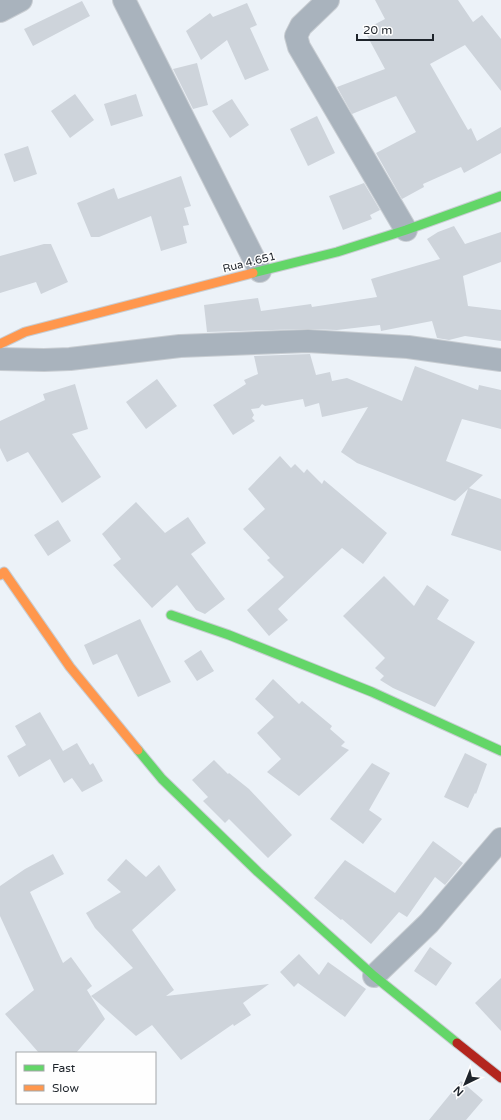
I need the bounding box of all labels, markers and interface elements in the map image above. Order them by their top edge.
scale bar [357,16,433,42]
text: 20 m [363,23,392,37]
street label: Rua 4.651 [221,250,277,275]
legend [16,1052,156,1104]
text: Fast [52,1061,76,1075]
north arrow [445,1064,485,1104]
text: Slow [52,1081,79,1095]
text: N [451,1083,466,1099]

